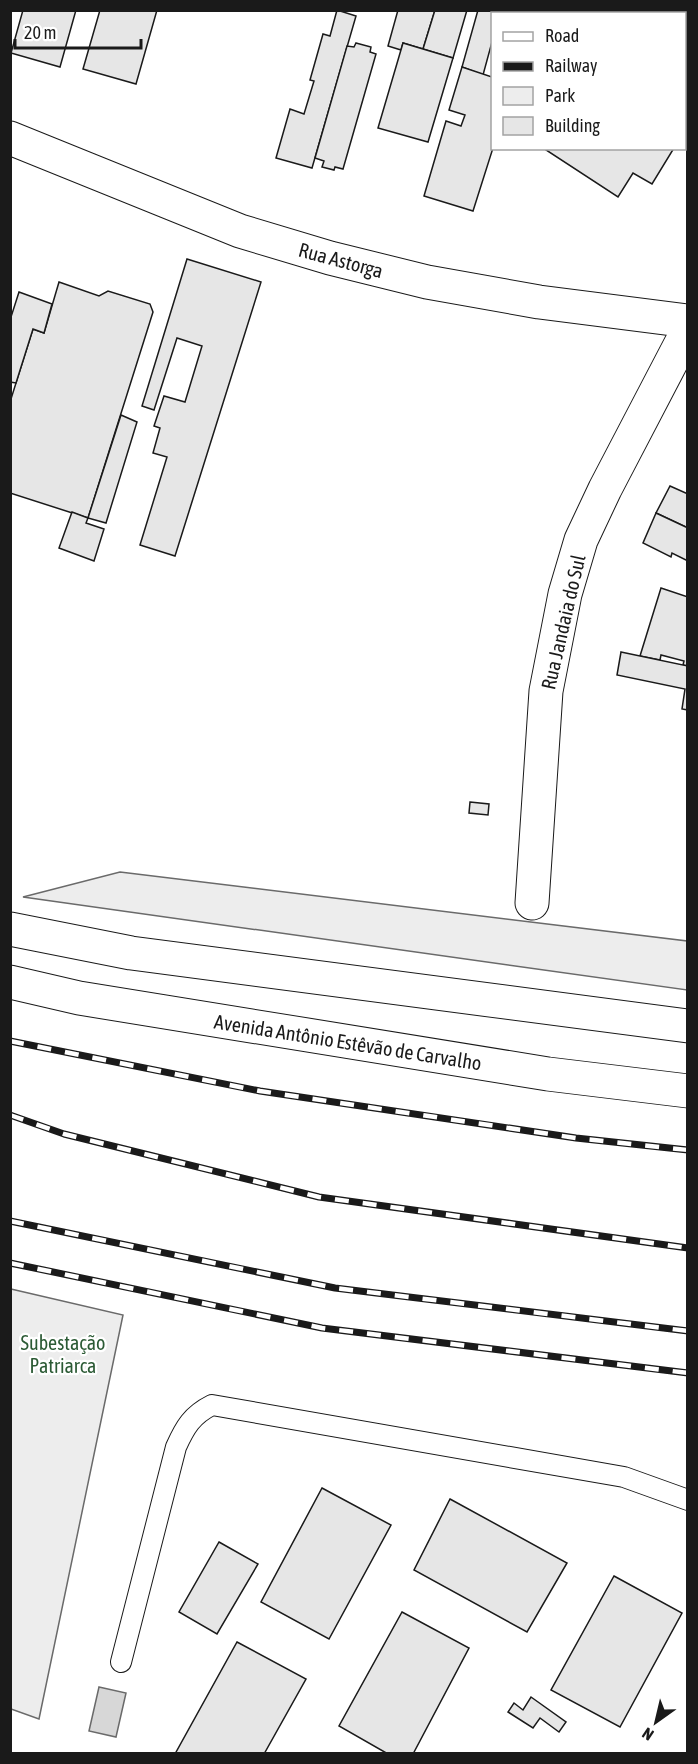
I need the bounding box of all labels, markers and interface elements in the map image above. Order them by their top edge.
scale bar [15,12,141,50]
legend [491,12,686,150]
text: 20 m [24,22,56,43]
text: Road [545,25,579,46]
text: Railway [545,55,597,76]
text: Park [545,85,575,106]
text: Building [545,115,600,136]
street label: Rua Astorga [296,238,386,282]
street label: Rua Jandaia do Sul [536,552,590,692]
street label: Avenida Antônio Estêvão de Carvalho [213,1009,483,1075]
park label: Subestação Patriarca [21,1331,105,1377]
north arrow [626,1692,686,1752]
text: N [639,1724,657,1745]

